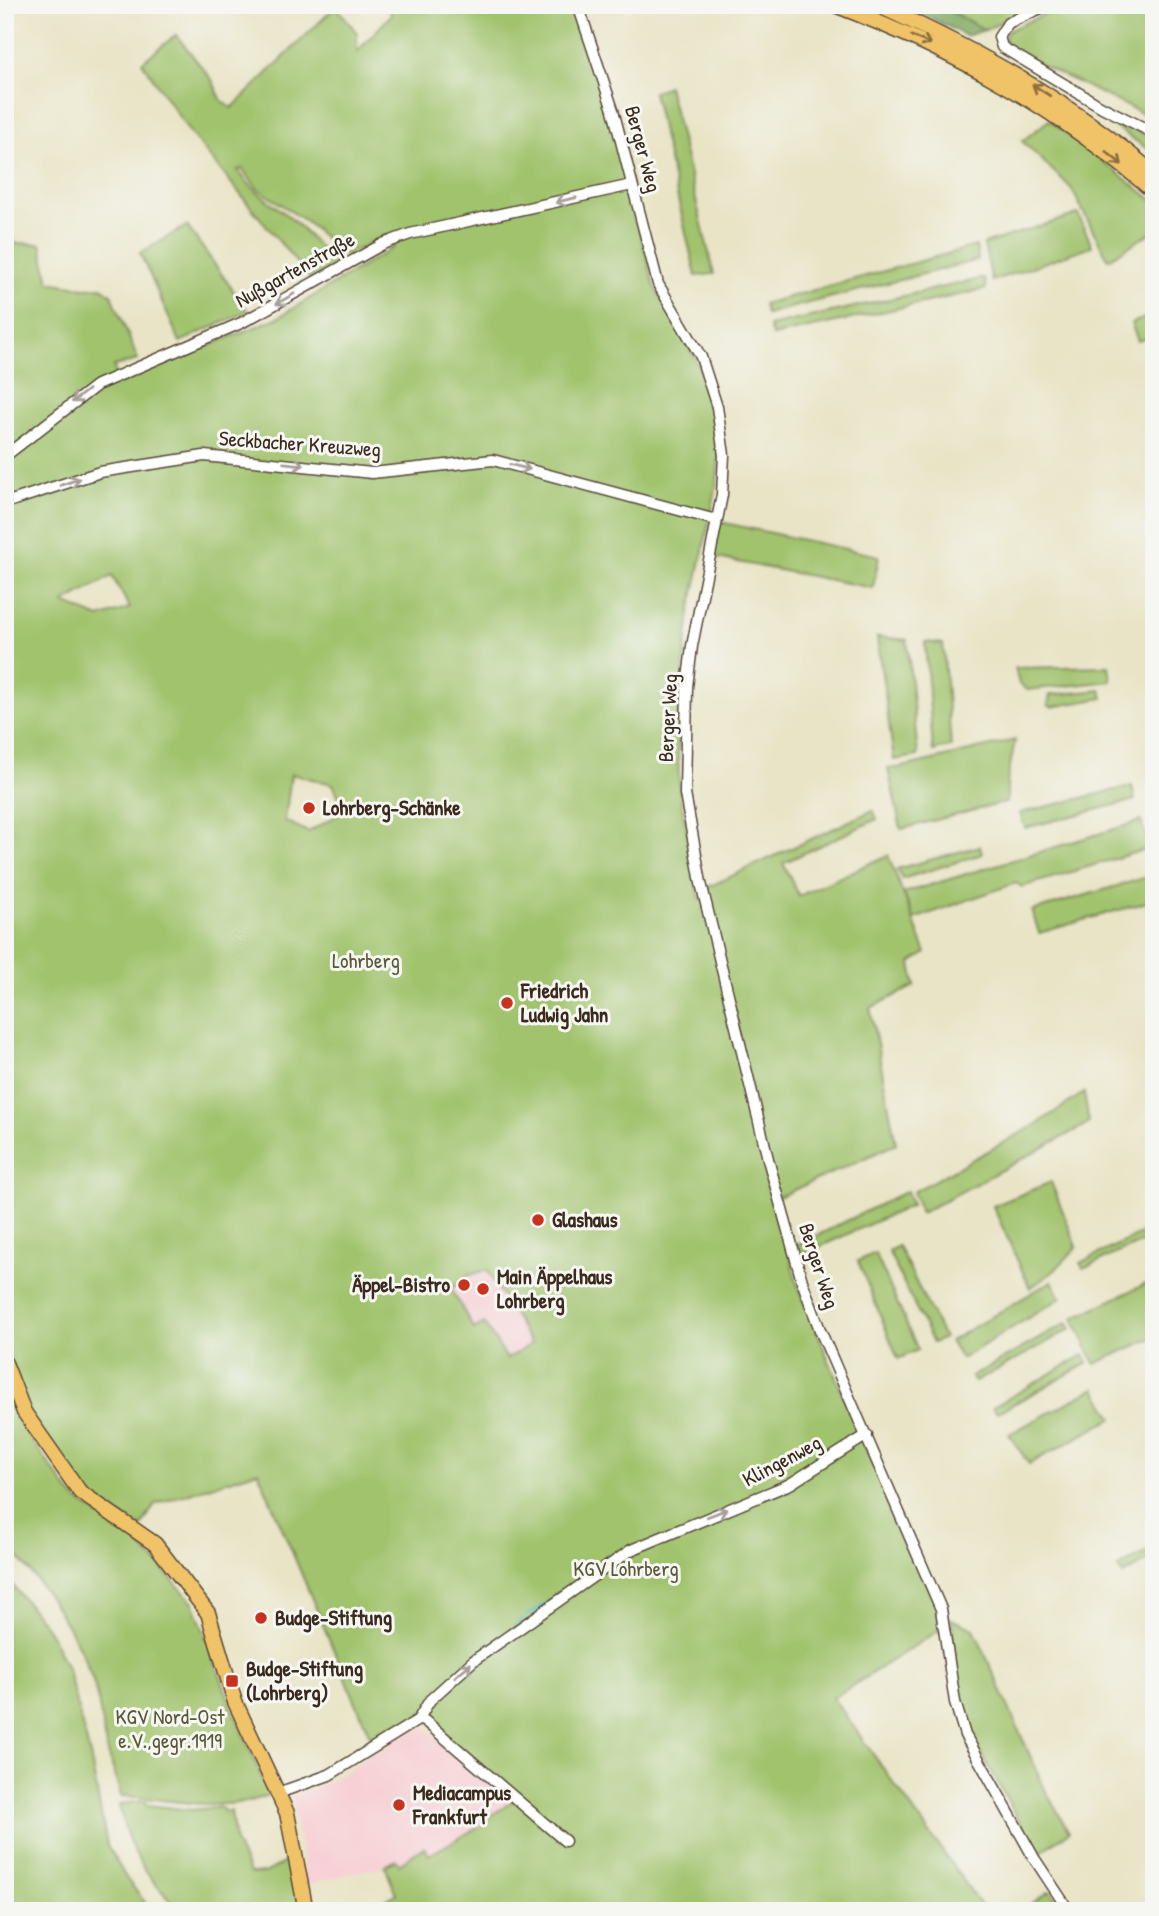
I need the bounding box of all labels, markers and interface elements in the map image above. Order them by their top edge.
one-way arrow [909,34,931,47]
one-way arrow [1032,83,1051,97]
street label: Berger Weg [618,102,669,195]
one-way arrow [1105,151,1123,166]
one-way arrow [555,193,578,207]
street label: Nußgartenstraße [230,225,360,314]
one-way arrow [275,293,296,306]
one-way arrow [71,389,90,404]
street label: Seckbacher Kreuzweg [218,423,382,464]
one-way arrow [282,458,305,471]
one-way arrow [508,461,531,474]
one-way arrow [59,475,81,488]
street label: Berger Weg [651,673,684,763]
place label: Lohrberg-Schänke [323,793,461,823]
marker: Lohrberg-Schänke [301,800,317,816]
park label: Lohrberg [332,946,400,975]
place label: Friedrich Ludwig Jahn [520,976,608,1030]
marker: Friedrich Ludwig Jahn [499,995,515,1011]
place label: Glashaus [552,1205,618,1234]
marker: Glashaus [530,1212,546,1228]
street label: Berger Weg [792,1219,847,1312]
place label: Main Äppelhaus Lohrberg [497,1262,612,1316]
place label: Äppel-Bistro [352,1270,451,1300]
marker: Äppel-Bistro [456,1277,472,1293]
marker: Main Äppelhaus Lohrberg [475,1281,491,1297]
street label: Klingenweg [737,1428,826,1493]
one-way arrow [706,1505,728,1518]
park label: KGV Lohrberg [573,1554,679,1583]
place label: Budge-Stiftung [275,1603,392,1633]
marker: Budge-Stiftung [253,1610,269,1626]
place label: Budge-Stiftung (Lohrberg) [246,1654,363,1708]
one-way arrow [454,1662,472,1678]
marker: Budge-Stiftung (Lohrberg) [224,1673,240,1689]
park label: KGV Nord-Ost e.V.,gegr.1919 [115,1702,225,1755]
place label: Mediacampus Frankfurt [412,1778,511,1831]
marker: Mediacampus Frankfurt [391,1797,407,1813]

